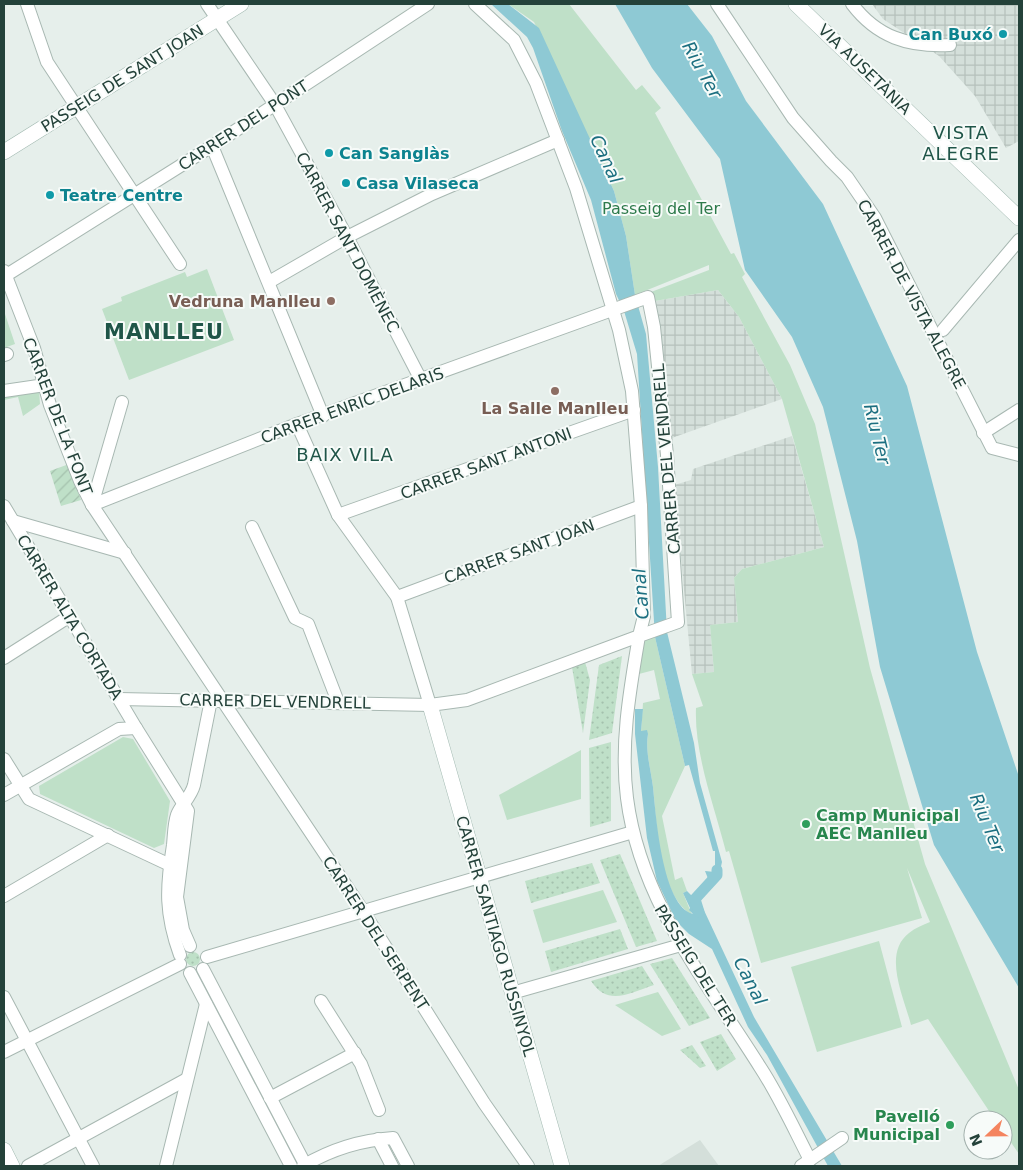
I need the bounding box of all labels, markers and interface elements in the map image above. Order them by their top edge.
street label: VIA AUSETÀNIA [814,20,915,119]
street label: PASSEIG DE SANT JOAN [38,21,207,136]
place label: Can Buxó [909,25,993,44]
marker: Can Buxó [997,28,1009,40]
water label: Riu Ter [678,38,727,103]
street label: CARRER DEL PONT [175,76,312,175]
district label: VISTA ALEGRE [922,122,1000,164]
water label: Canal [586,131,627,186]
place label: Can Sanglàs [339,144,449,163]
marker: Can Sanglàs [323,147,335,159]
street label: CARRER SANT DOMÈNEC [292,149,403,335]
place label: Casa Vilaseca [356,174,479,193]
marker: Casa Vilaseca [340,177,352,189]
place label: Teatre Centre [60,186,183,205]
marker: Teatre Centre [44,189,56,201]
street label: CARRER DE VISTA ALEGRE [853,196,970,392]
park label: Passeig del Ter [602,199,720,218]
place label: Vedruna Manlleu [169,292,321,311]
marker: Vedruna Manlleu [325,295,337,307]
district label: MANLLEU [104,320,224,344]
street label: CARRER DE LA FONT [19,335,96,498]
street label: CARRER ENRIC DELARIS [258,363,446,447]
street label: CARRER DEL VENDRELL [649,363,684,555]
marker: La Salle Manlleu [549,385,561,397]
place label: La Salle Manlleu [481,399,629,418]
water label: Riu Ter [860,401,896,468]
street label: CARRER SANT ANTONI [398,424,574,503]
district label: BAIX VILA [296,444,394,465]
street label: CARRER SANT JOAN [441,515,597,588]
street label: CARRER ALTA CORTADA [13,531,126,703]
water label: Canal [628,568,653,620]
street label: CARRER DEL VENDRELL [179,690,371,713]
water label: Riu Ter [966,790,1010,857]
place label: Camp Municipal AEC Manlleu [816,806,959,843]
street label: CARRER SANTIAGO RUSSINYOL [452,814,539,1059]
marker: Camp Municipal AEC Manlleu [800,818,812,830]
street label: CARRER DEL SERPENT [319,853,433,1014]
street label: PASSEIG DEL TER [651,901,741,1030]
water label: Canal [730,953,771,1008]
place label: Pavelló Municipal [853,1107,940,1144]
north arrow [963,1110,1013,1160]
marker: Pavelló Municipal [944,1119,956,1131]
text: N [966,1131,986,1148]

